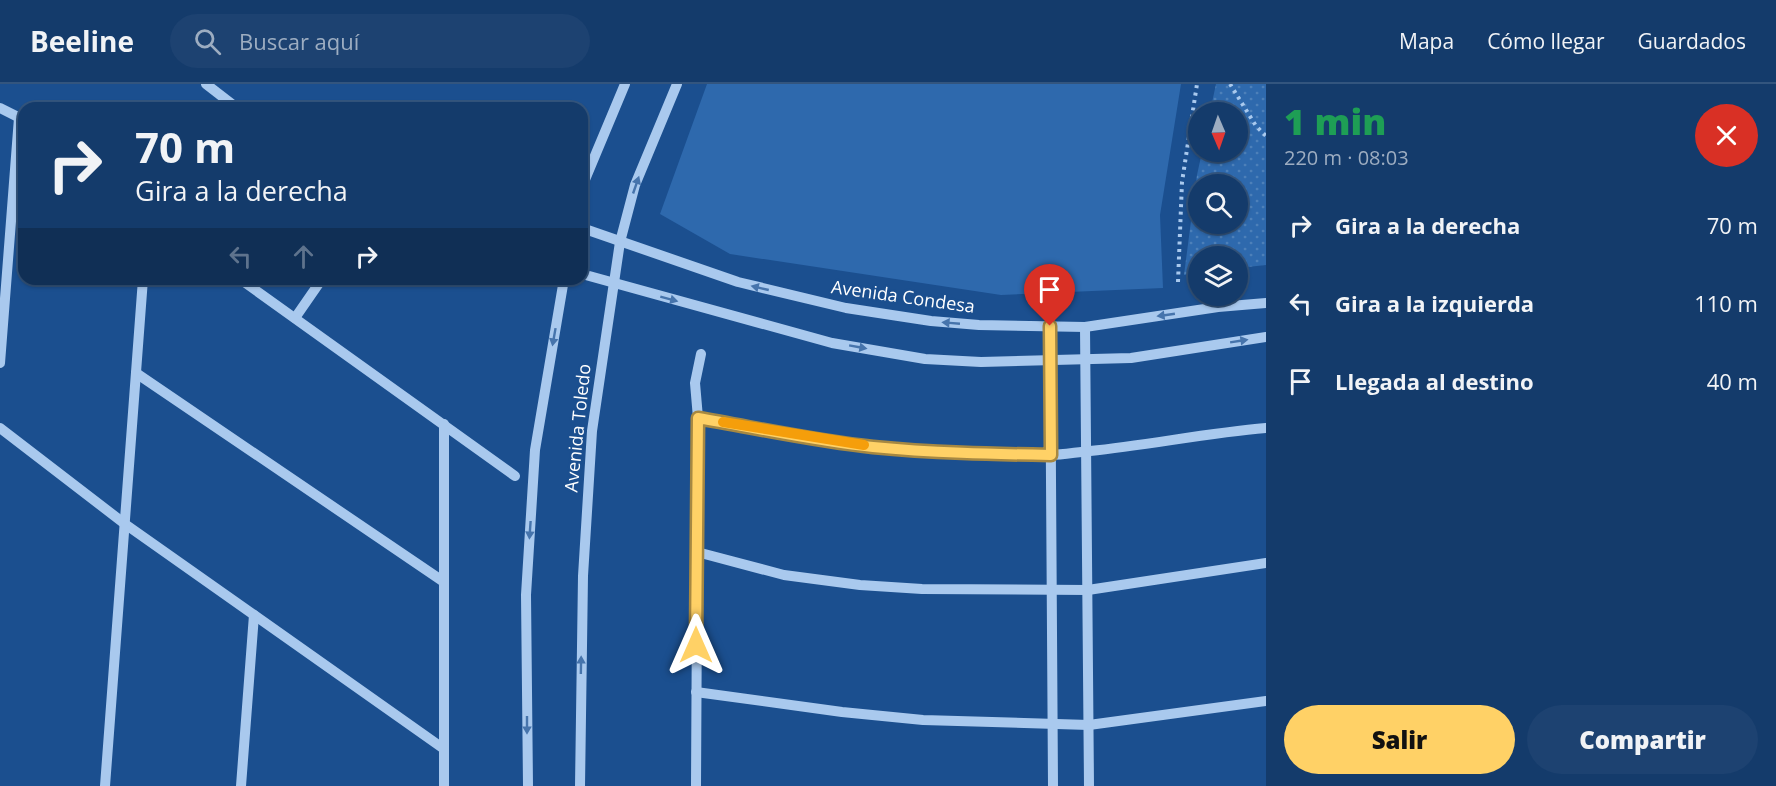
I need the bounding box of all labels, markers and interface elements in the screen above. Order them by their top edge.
search box [170,14,590,68]
text: Beeline [30,22,134,60]
icon: search [191,25,224,58]
text: Buscar aquí [239,26,359,56]
text: Mapa [1399,27,1454,55]
text: Cómo llegar [1487,27,1605,55]
text: Guardados [1638,27,1746,55]
text: 1 min [1284,97,1386,146]
north arrow [1188,102,1248,162]
map controls [1188,102,1248,306]
button: close [1695,104,1758,167]
text: 70 m [135,118,235,175]
icon: right [36,126,114,204]
text: 220 m · 08:03 [1284,144,1409,171]
text: Gira a la derecha [135,172,348,209]
button: search [1188,174,1248,234]
one-way arrow [631,176,641,194]
icon: right [1284,209,1317,242]
text: Gira a la derecha [1335,210,1520,240]
text: 70 m [1707,210,1758,240]
icon: left [224,240,257,273]
icon: ahead [287,240,320,273]
icon: right [350,240,383,273]
button: layers [1188,246,1248,306]
pin [1024,264,1075,326]
icon: arrive [1033,273,1066,306]
street label: Avenida Condesa [830,274,976,318]
one-way arrow [750,282,769,292]
icon: left [1284,287,1317,320]
text: Gira a la izquierda [1335,288,1534,318]
text: 110 m [1694,288,1758,318]
one-way arrow [660,295,678,304]
one-way arrow [1157,310,1176,319]
one-way arrow [942,318,961,328]
one-way arrow [549,327,558,346]
one-way arrow [1230,337,1249,346]
one-way arrow [848,343,867,352]
street label: Avenida Toledo [558,362,596,493]
icon: arrive [1284,365,1317,398]
text: Llegada al destino [1335,366,1534,396]
text: 40 m [1707,366,1758,396]
one-way arrow [526,520,535,539]
position arrow [664,613,728,677]
one-way arrow [577,655,586,674]
button: Salir [1284,705,1515,774]
button: Compartir [1527,705,1758,774]
one-way arrow [522,715,532,734]

